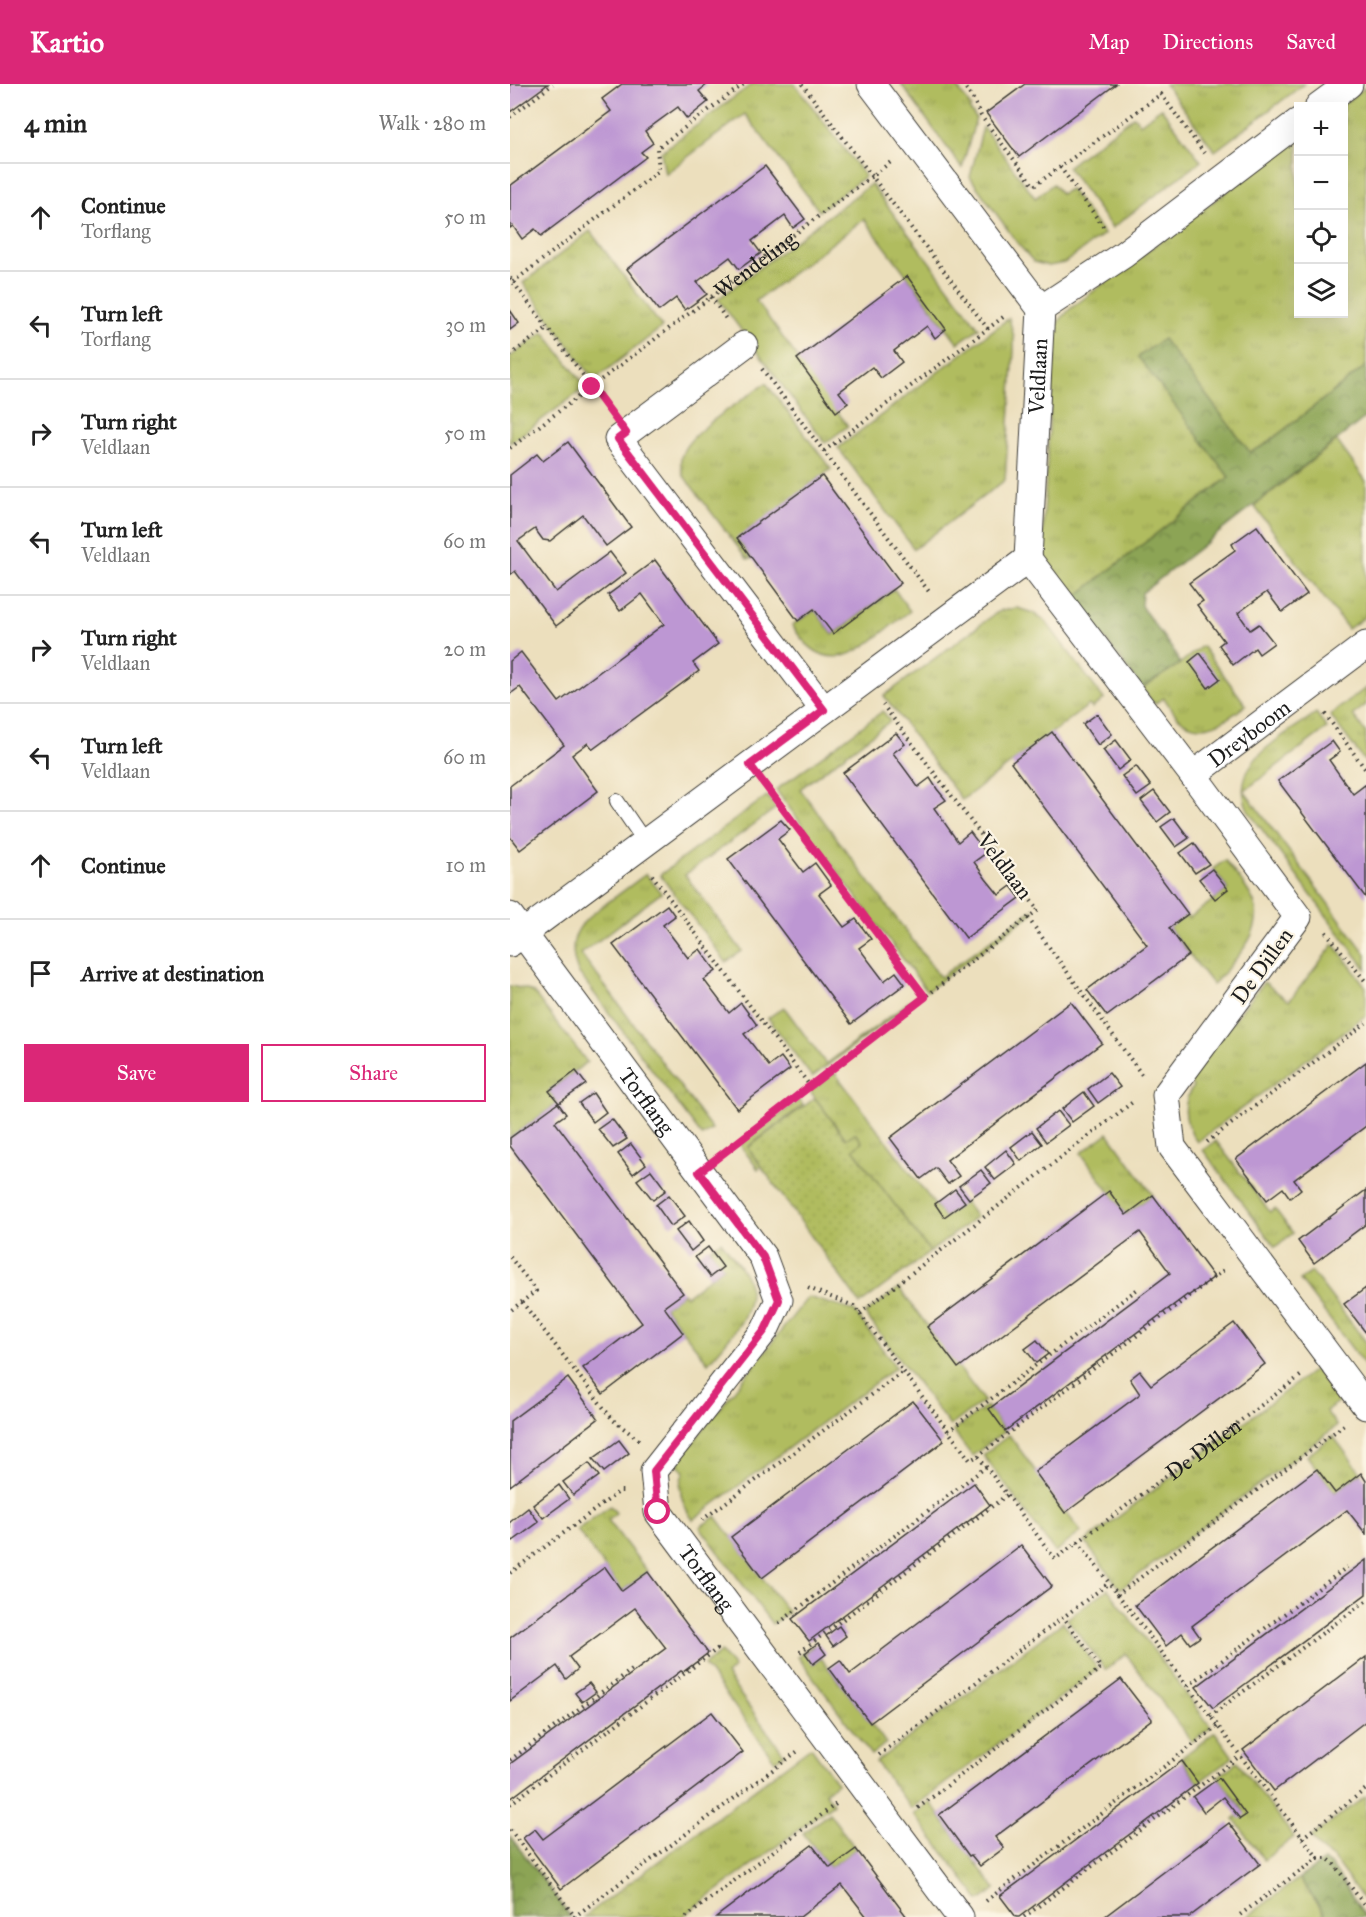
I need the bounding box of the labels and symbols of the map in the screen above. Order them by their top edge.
street label: Wendeling [708,224,802,304]
street label: Veldlaan [1022,337,1053,416]
route end [578,373,604,399]
street label: Dreyboom [1202,693,1296,773]
street label: Veldlaan [971,827,1039,905]
street label: De Dillen [1225,923,1299,1009]
street label: Torflang [613,1062,681,1140]
street label: De Dillen [1160,1412,1246,1486]
route start [644,1498,670,1524]
street label: Torflang [673,1539,741,1617]

